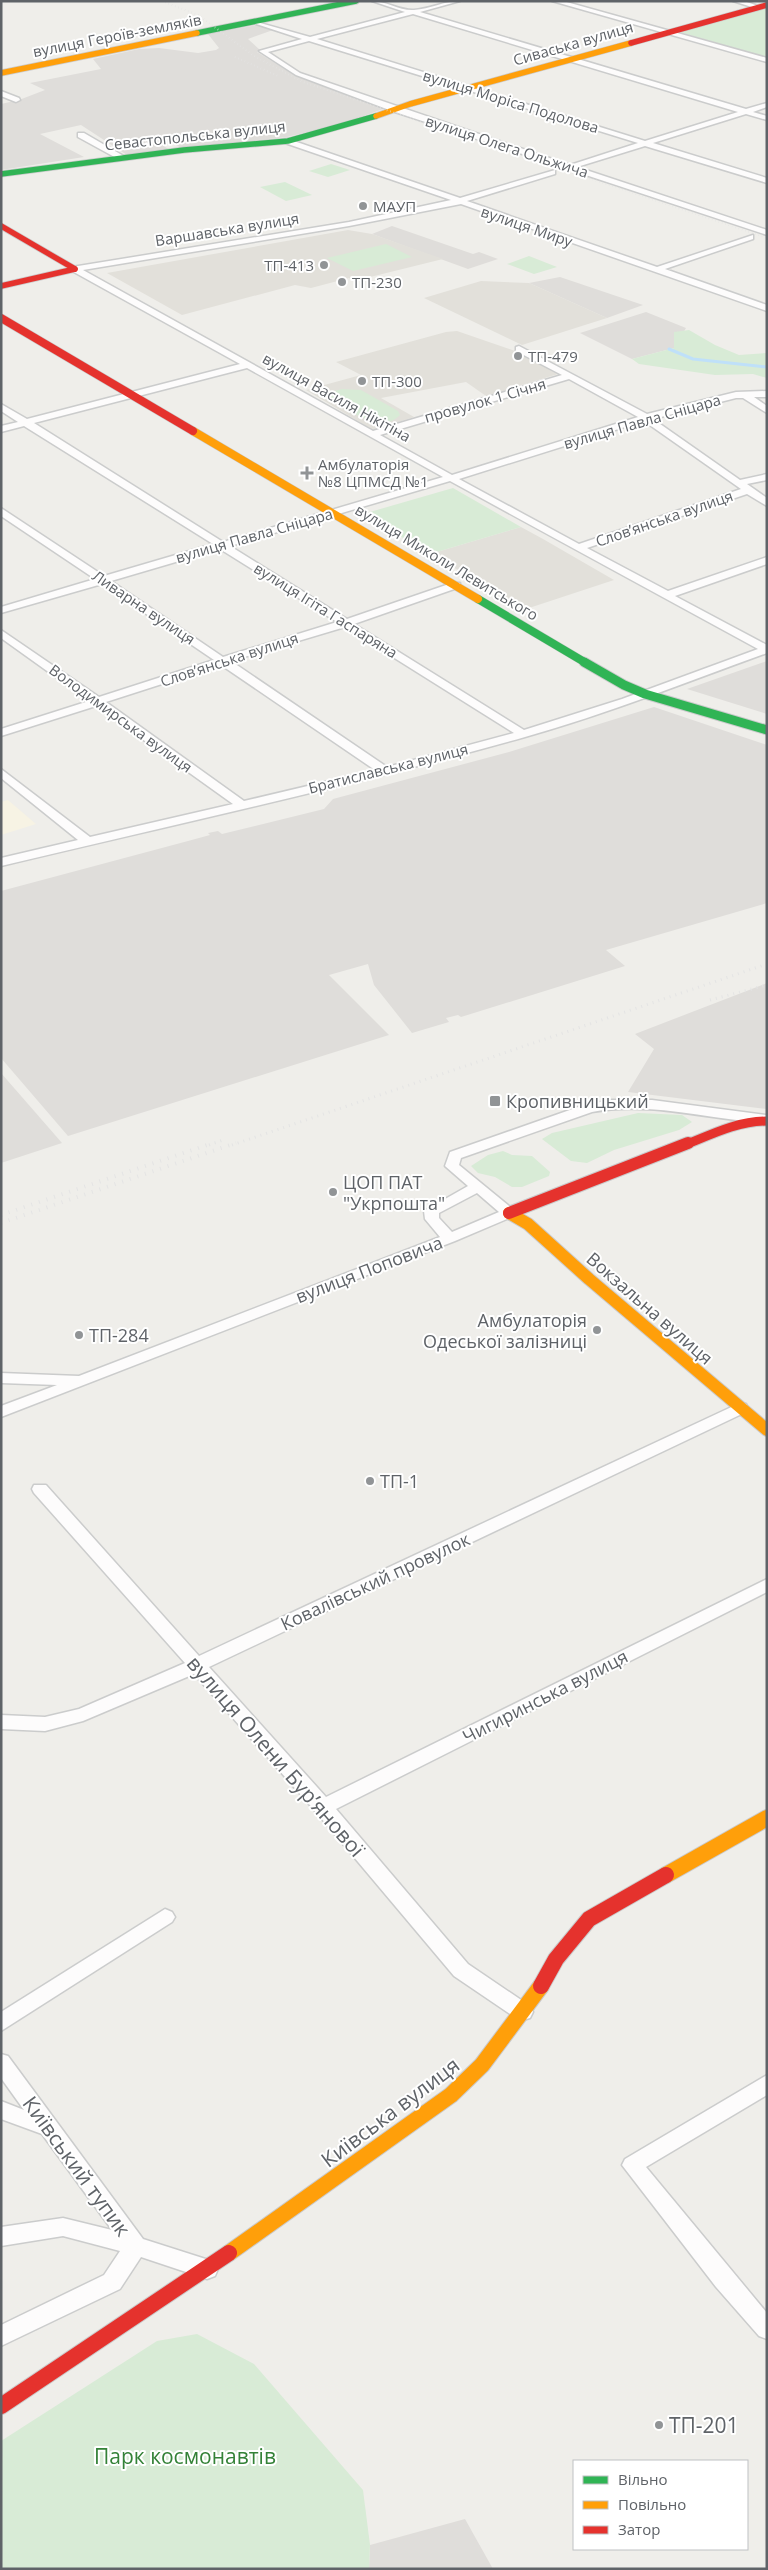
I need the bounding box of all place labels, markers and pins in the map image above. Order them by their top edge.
place label: МАУП [373,196,416,216]
marker: МАУП [357,200,369,212]
place label: ТП-413 [264,255,314,275]
marker: ТП-413 [318,259,330,271]
place label: ТП-230 [352,272,402,292]
marker: ТП-230 [336,276,348,288]
place label: ТП-479 [528,346,578,366]
marker: ТП-479 [512,350,524,362]
place label: ТП-300 [372,371,422,391]
marker: ТП-300 [356,375,368,387]
place label: Амбулаторія №8 ЦПМСД №1 [318,454,429,491]
marker: Амбулаторія №8 ЦПМСД №1 [300,466,314,480]
place label: Кропивницький [506,1089,649,1113]
marker: Кропивницький [488,1094,502,1108]
place label: ЦОП ПАТ "Укрпошта" [343,1170,445,1215]
marker: ЦОП ПАТ "Укрпошта" [327,1186,339,1198]
place label: Амбулаторія Одеської залізниці [423,1308,587,1353]
place label: ТП-284 [89,1323,149,1347]
marker: Амбулаторія Одеської залізниці [591,1324,603,1336]
marker: ТП-284 [73,1329,85,1341]
place label: ТП-1 [380,1469,419,1493]
marker: ТП-1 [364,1475,376,1487]
place label: ТП-201 [669,2411,739,2439]
marker: ТП-201 [653,2419,665,2431]

